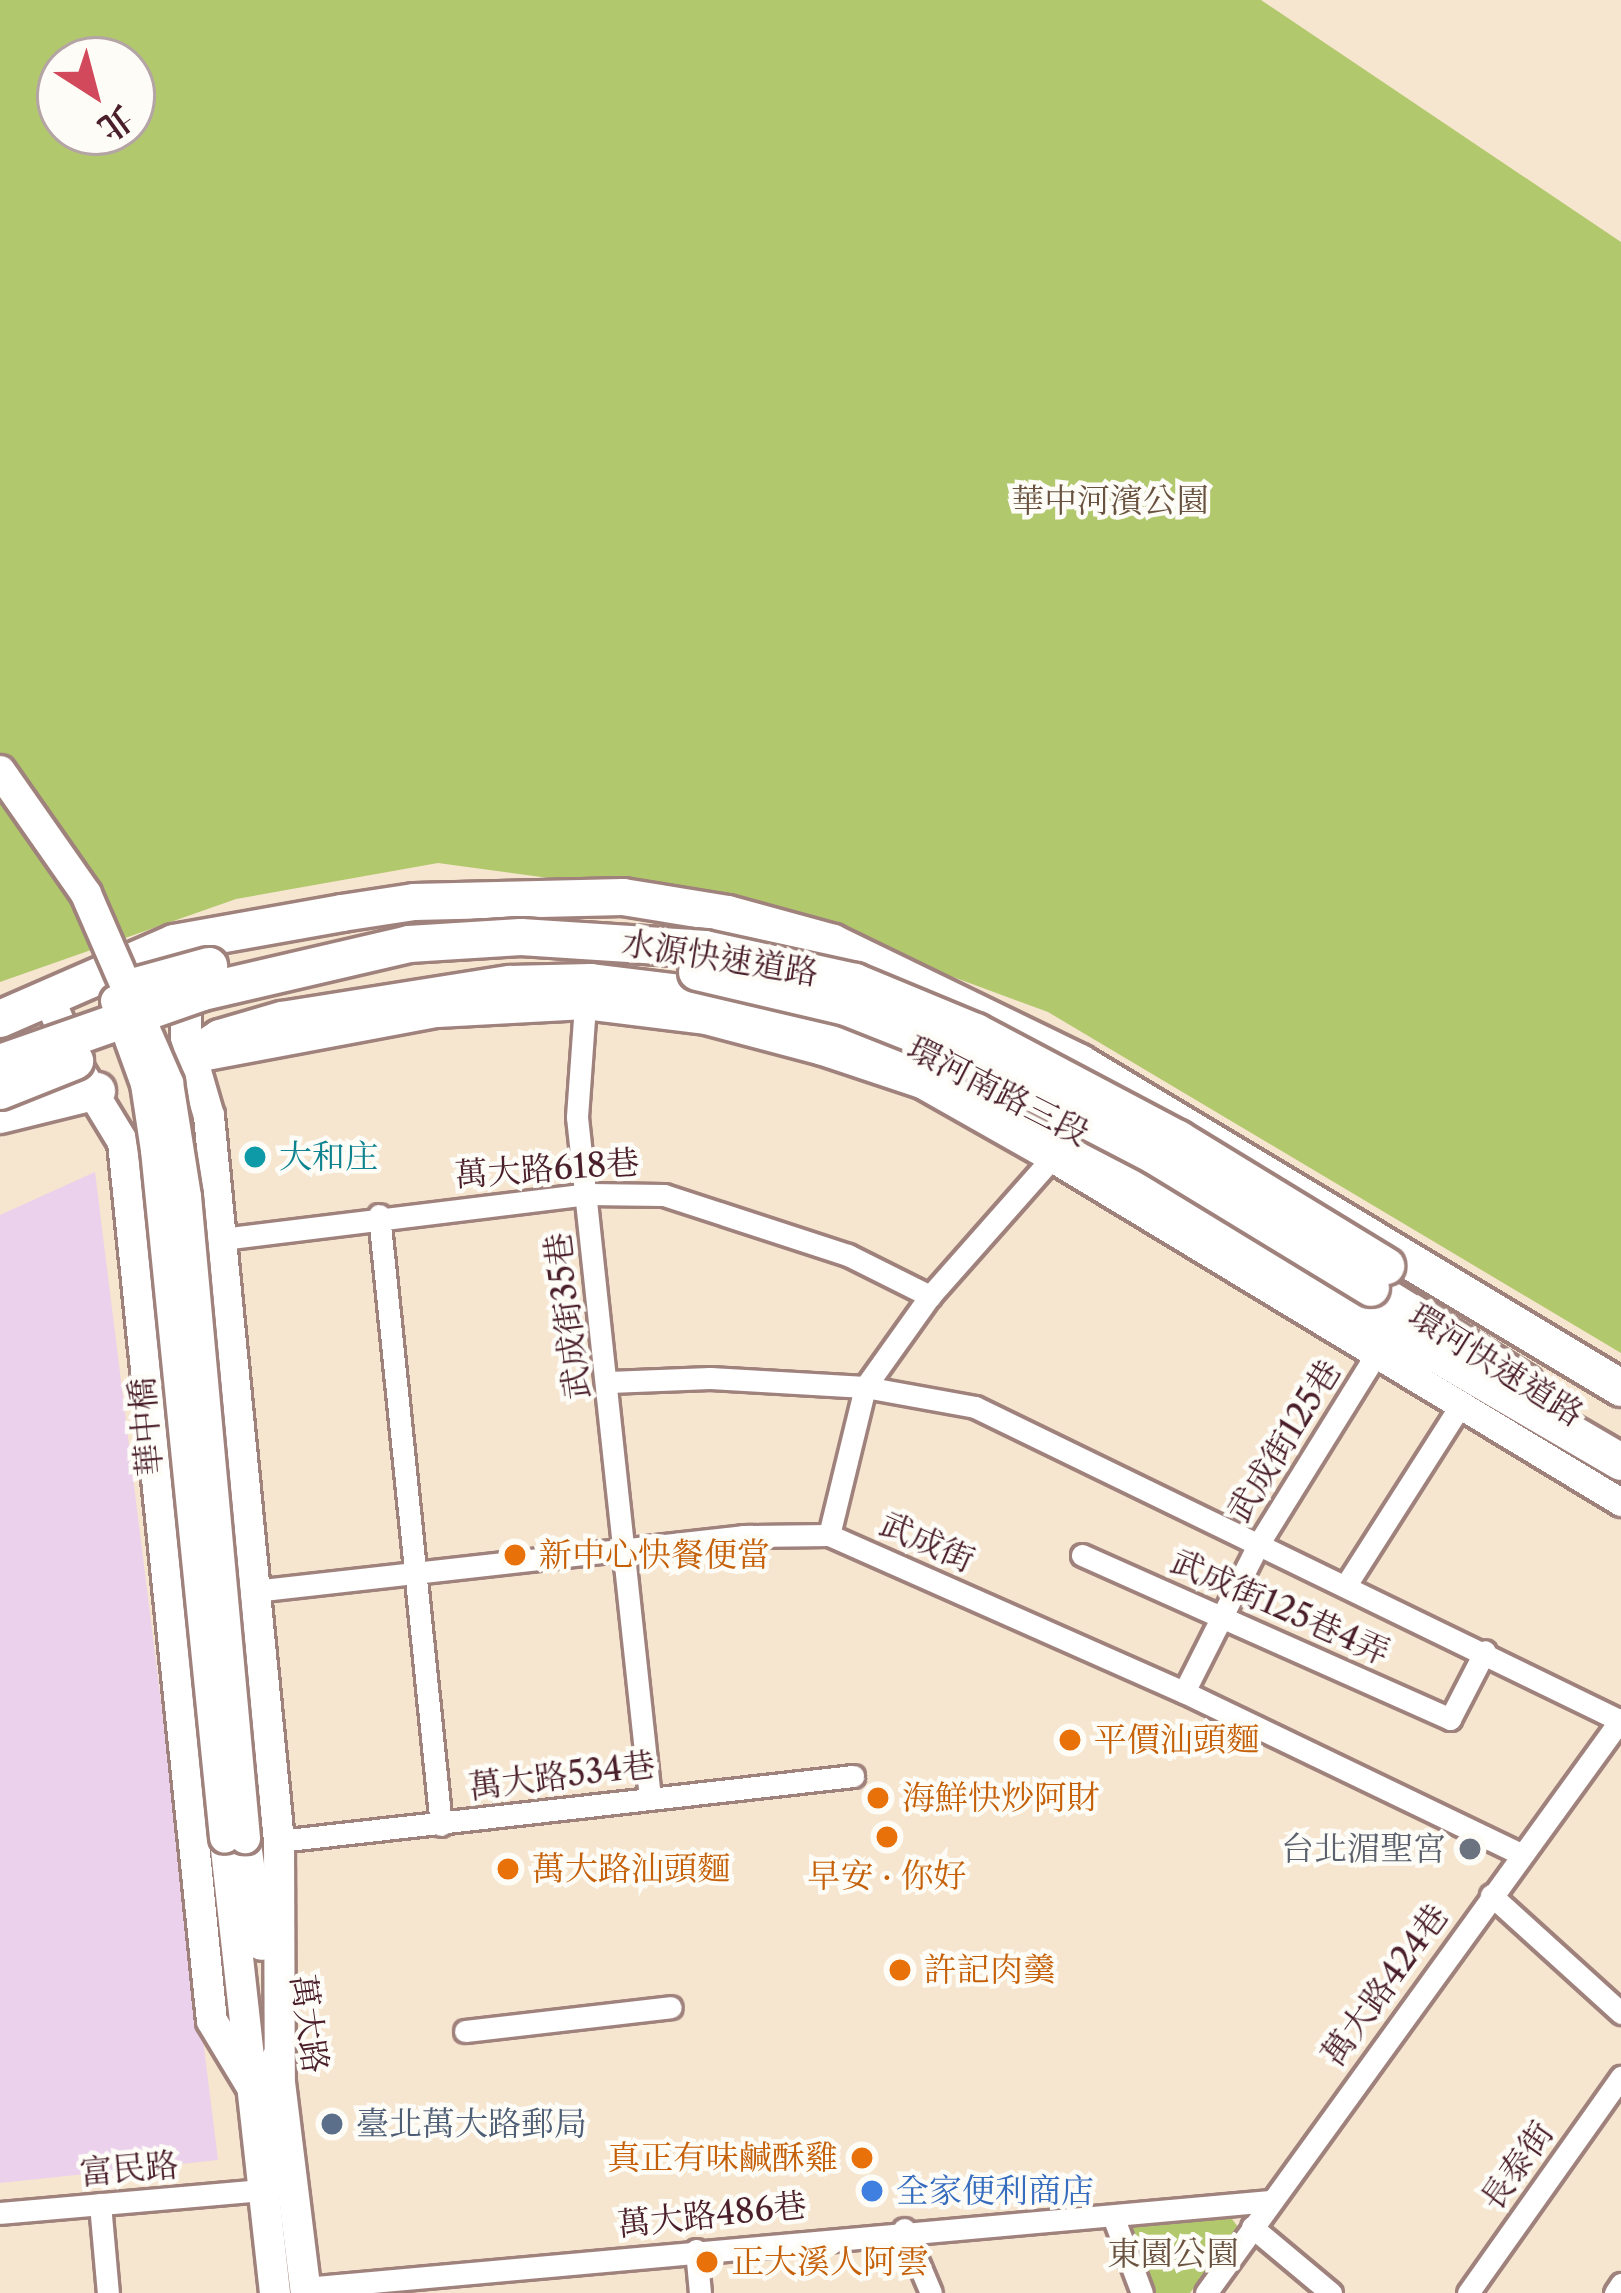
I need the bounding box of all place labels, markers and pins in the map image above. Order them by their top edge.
place label: 大和庄 [279,1137,378,1177]
marker: 大和庄 [242,1144,268,1170]
place label: 新中心快餐便當 [539,1535,770,1575]
marker: 新中心快餐便當 [502,1542,528,1568]
place label: 平價汕頭麵 [1094,1720,1259,1760]
marker: 平價汕頭麵 [1057,1727,1083,1753]
place label: 海鮮快炒阿財 [902,1778,1100,1818]
marker: 海鮮快炒阿財 [865,1785,891,1811]
marker: 早安 · 你好 [874,1824,900,1850]
place label: 台北湄聖宮 [1281,1829,1446,1869]
marker: 台北湄聖宮 [1457,1836,1483,1862]
place label: 萬大路汕頭麵 [532,1849,730,1889]
marker: 萬大路汕頭麵 [495,1856,521,1882]
place label: 早安 · 你好 [808,1856,966,1896]
place label: 許記肉羹 [924,1950,1056,1990]
marker: 許記肉羹 [887,1957,913,1983]
place label: 臺北萬大路郵局 [356,2104,587,2144]
marker: 臺北萬大路郵局 [319,2111,345,2137]
place label: 真正有味鹹酥雞 [607,2138,838,2178]
marker: 真正有味鹹酥雞 [849,2145,875,2171]
place label: 全家便利商店 [896,2171,1094,2211]
marker: 全家便利商店 [859,2178,885,2204]
place label: 正大溪人阿雲 [731,2242,929,2282]
marker: 正大溪人阿雲 [694,2249,720,2275]

